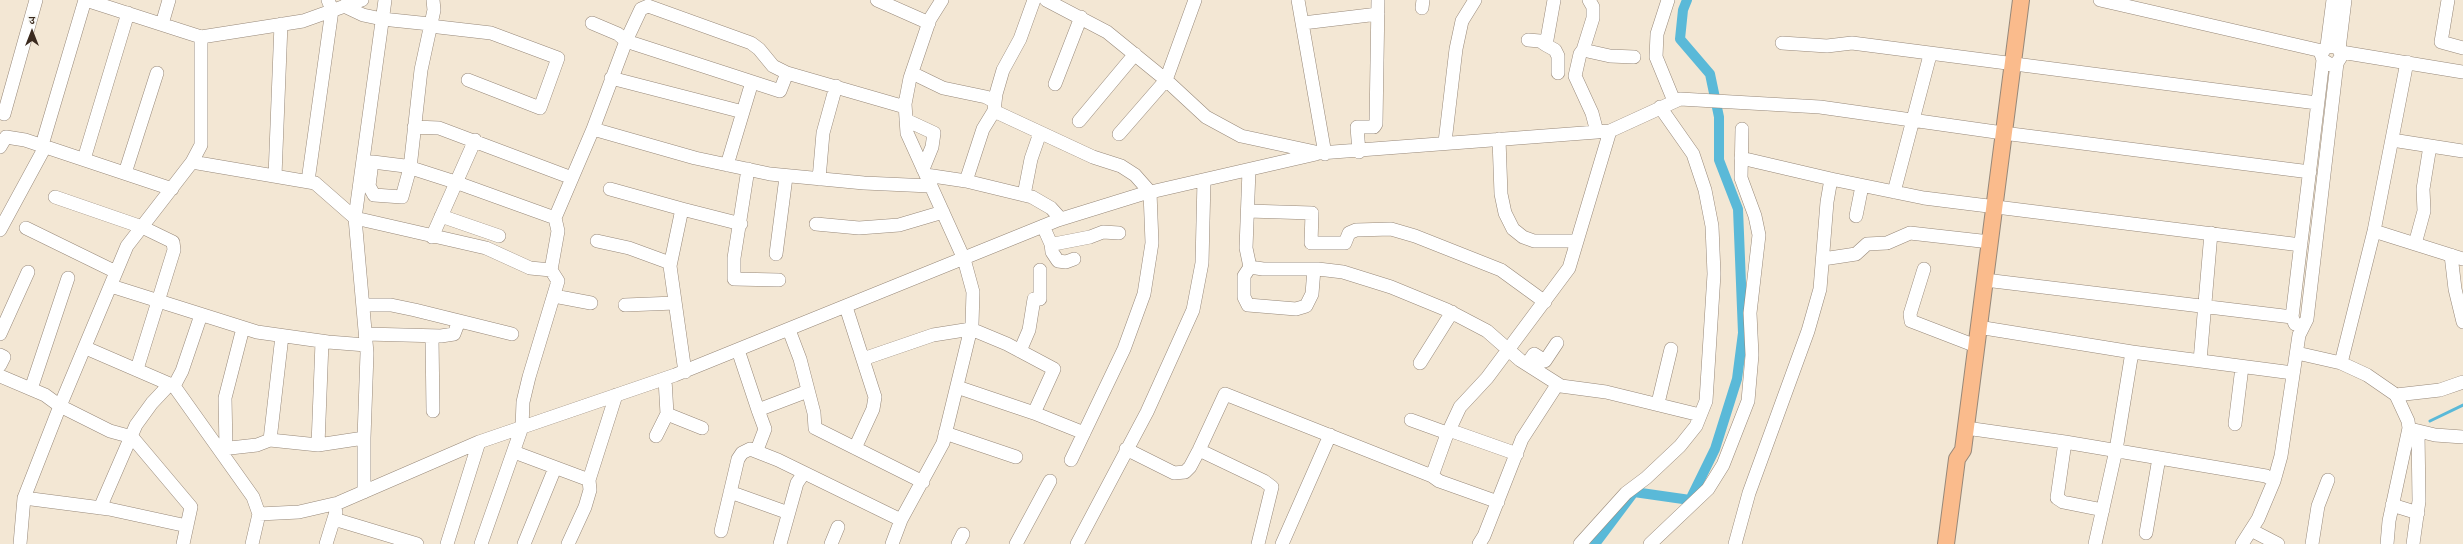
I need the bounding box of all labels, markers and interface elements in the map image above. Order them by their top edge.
north arrow [12,12,52,52]
text: उ [29,13,35,27]

